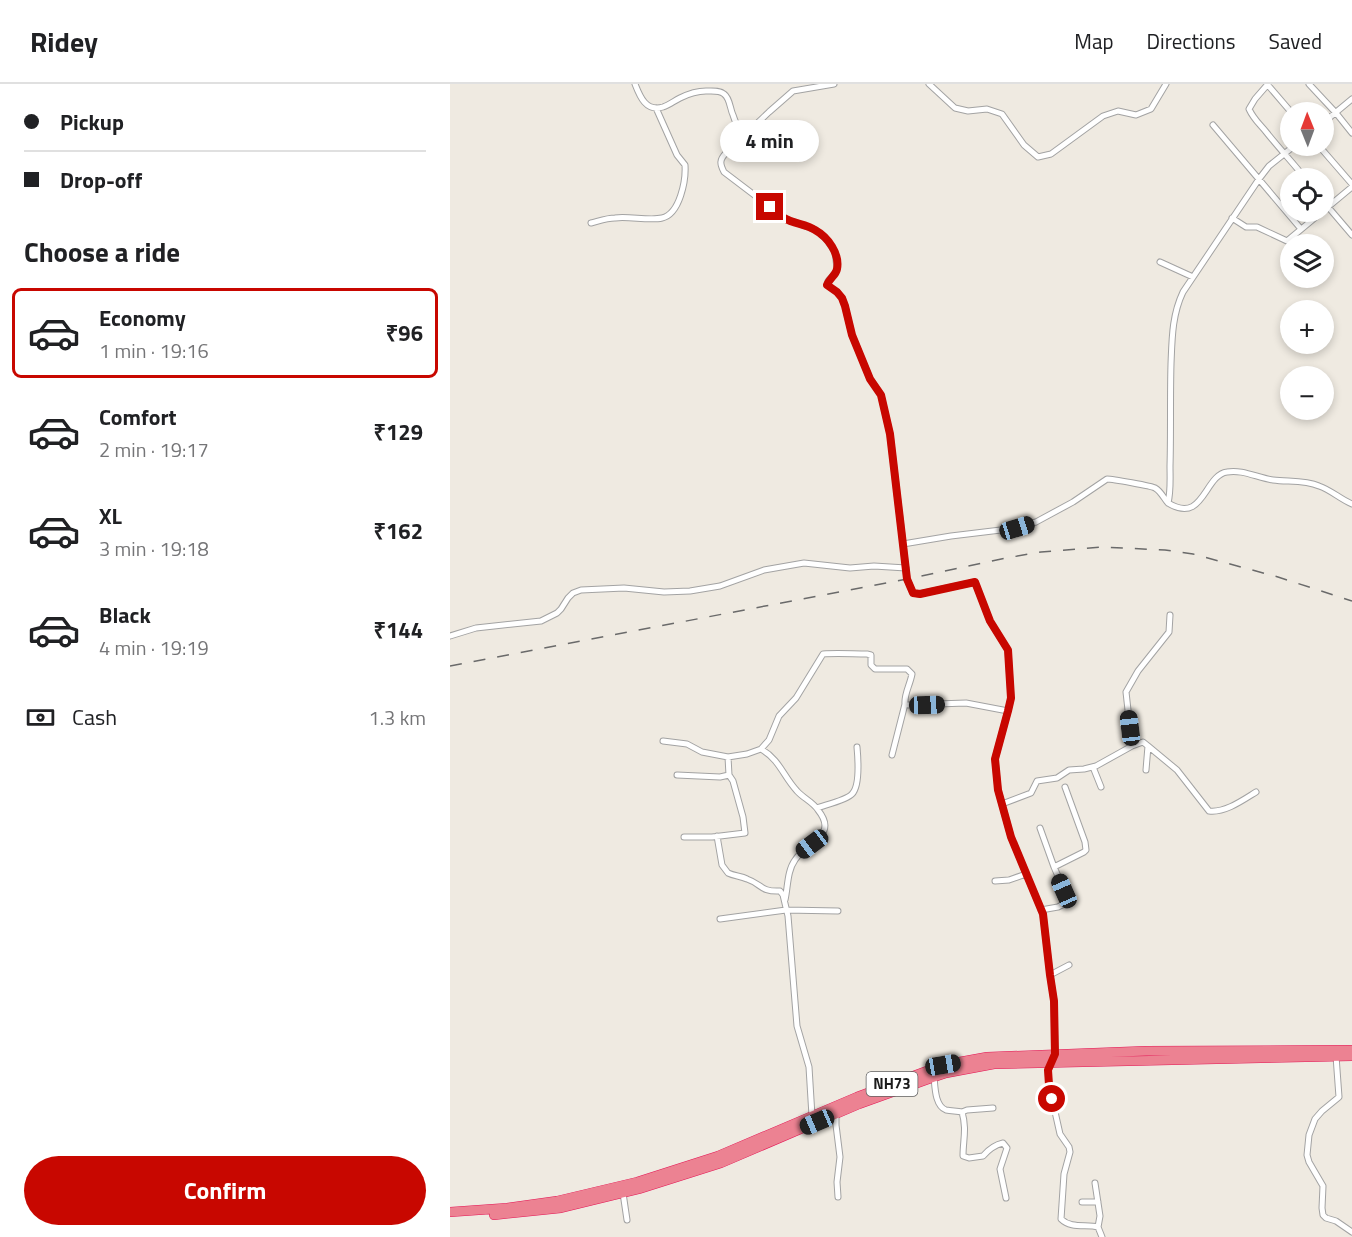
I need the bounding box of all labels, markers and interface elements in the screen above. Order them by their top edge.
text: Ridey [30,20,98,63]
text: Map [1074,25,1114,57]
text: Directions [1147,25,1236,57]
text: Saved [1269,25,1322,57]
north arrow [1280,102,1334,156]
map controls [1280,102,1334,420]
text: Pickup [60,105,124,139]
callout: 4 min [720,120,820,162]
text: 4 min [745,125,794,156]
text: Drop-off [60,163,142,197]
button: locate [1280,168,1334,222]
route end [756,193,783,220]
text: Choose a ride [24,231,180,272]
button: layers [1280,234,1334,288]
button: + [1280,300,1334,354]
text: Economy [99,301,186,335]
icon: car [27,306,81,360]
text: ₹96 [386,316,423,350]
text: 1 min · 19:16 [99,335,209,366]
button: − [1280,366,1334,420]
text: Comfort [99,400,177,434]
icon: car [27,405,81,459]
text: ₹129 [373,415,423,449]
text: 2 min · 19:17 [99,434,209,465]
text: XL [99,499,122,533]
icon: car [27,504,81,558]
text: ₹162 [373,514,423,548]
car [997,514,1037,542]
text: 3 min · 19:18 [99,533,209,564]
text: Black [99,598,151,632]
icon: car [27,603,81,657]
text: ₹144 [373,613,423,647]
text: 4 min · 19:19 [99,632,209,663]
car [909,695,945,715]
text: Cash [72,700,117,734]
icon: cash [24,701,57,734]
text: 1.3 km [369,702,426,733]
car [1119,709,1141,747]
car [792,826,832,862]
car [1048,871,1080,911]
car [924,1053,962,1077]
road number: NH73 [866,1072,918,1096]
route start [1038,1085,1065,1112]
car [797,1107,837,1137]
button: Confirm [24,1156,426,1225]

